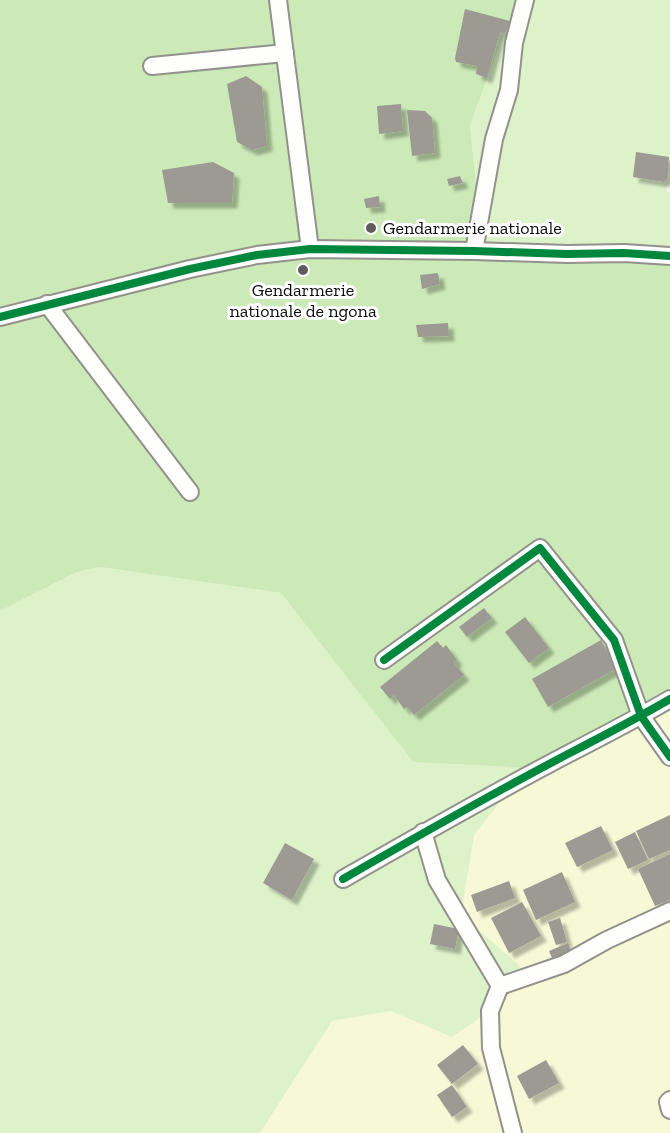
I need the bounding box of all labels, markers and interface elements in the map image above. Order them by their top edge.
place label: Gendarmerie nationale [383,217,562,239]
marker: Gendarmerie nationale [364,221,378,235]
marker: Gendarmerie nationale de ngona [296,263,310,277]
place label: Gendarmerie nationale de ngona [229,279,377,322]

